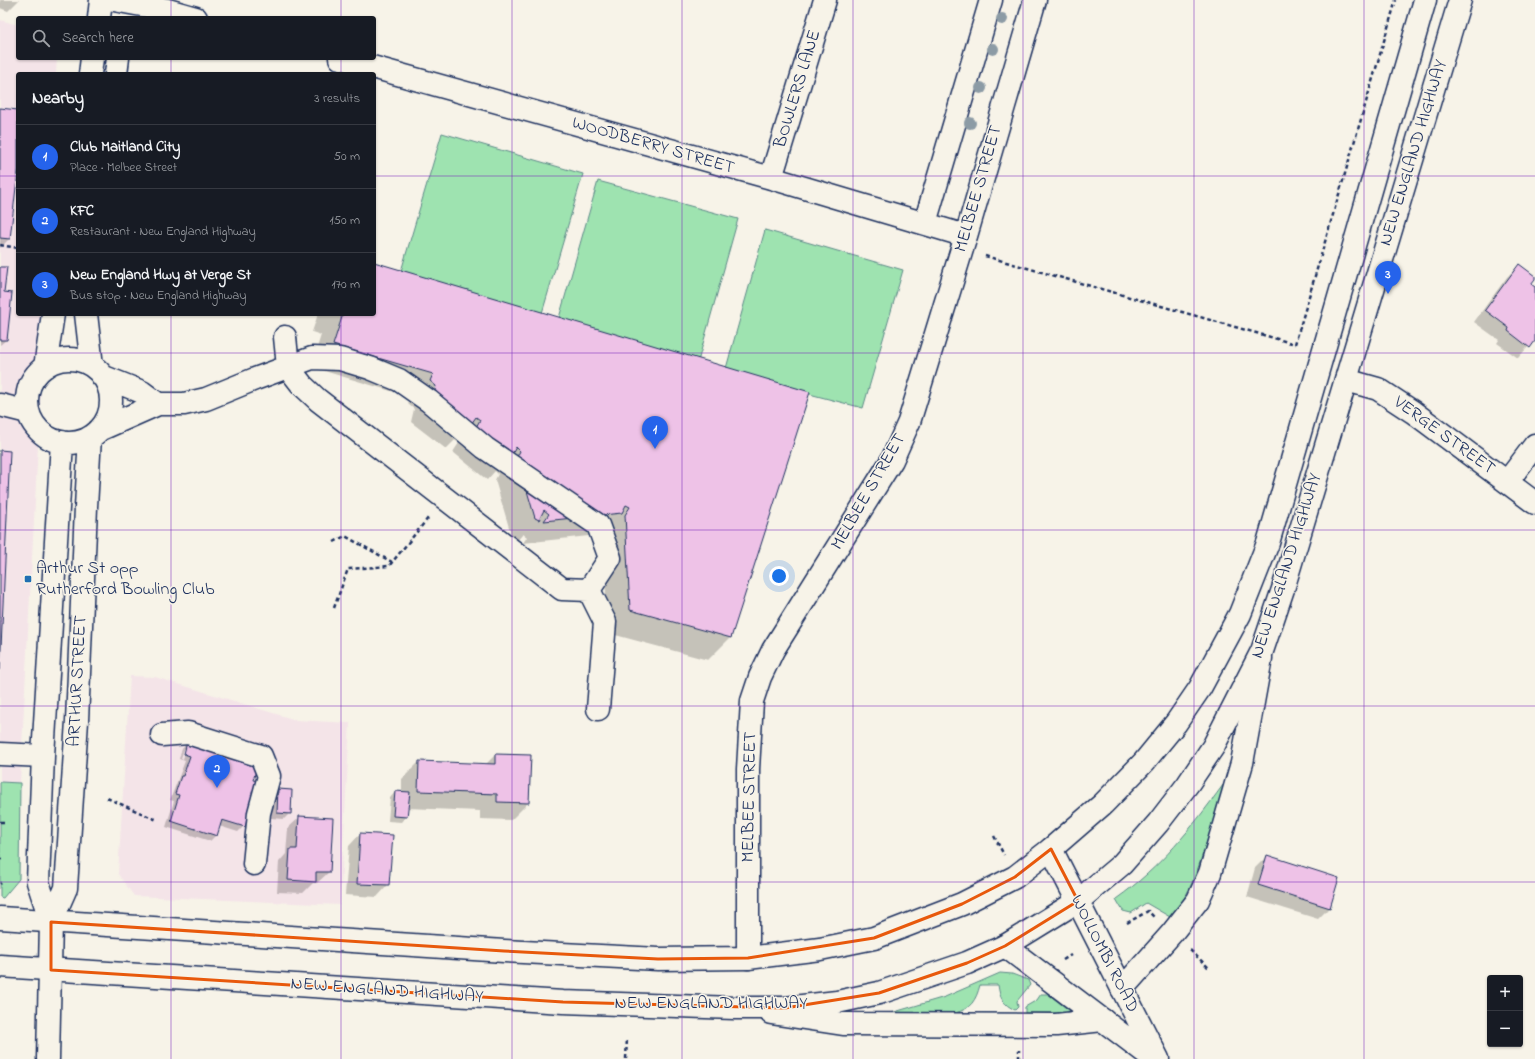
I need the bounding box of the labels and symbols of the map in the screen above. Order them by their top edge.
street label: BOWLERS LANE [767,27,828,152]
street label: NEW ENGLAND HIGHWAY [1373,56,1455,249]
street label: WOODBERRY STREET [569,110,737,182]
street label: MELBEE STREET [948,123,1010,255]
pin: 3 [1375,261,1401,294]
street label: VERGE STREET [1387,390,1500,482]
pin: 1 [642,416,668,449]
street label: MELBEE STREET [825,429,913,555]
street label: NEW ENGLAND HIGHWAY [1245,469,1329,662]
place label: Arthur St opp Rutherford Bowling Club [36,556,215,604]
your location [769,566,789,586]
marker: Arthur St opp Rutherford Bowling Club [23,574,33,584]
street label: ARTHUR STREET [62,615,94,747]
street label: MELBEE STREET [736,731,764,863]
pin: 2 [204,755,230,788]
street label: WOLLOMBI ROAD [1063,891,1145,1017]
street label: NEW ENGLAND HIGHWAY [290,971,485,1011]
street label: NEW ENGLAND HIGHWAY [614,991,808,1017]

